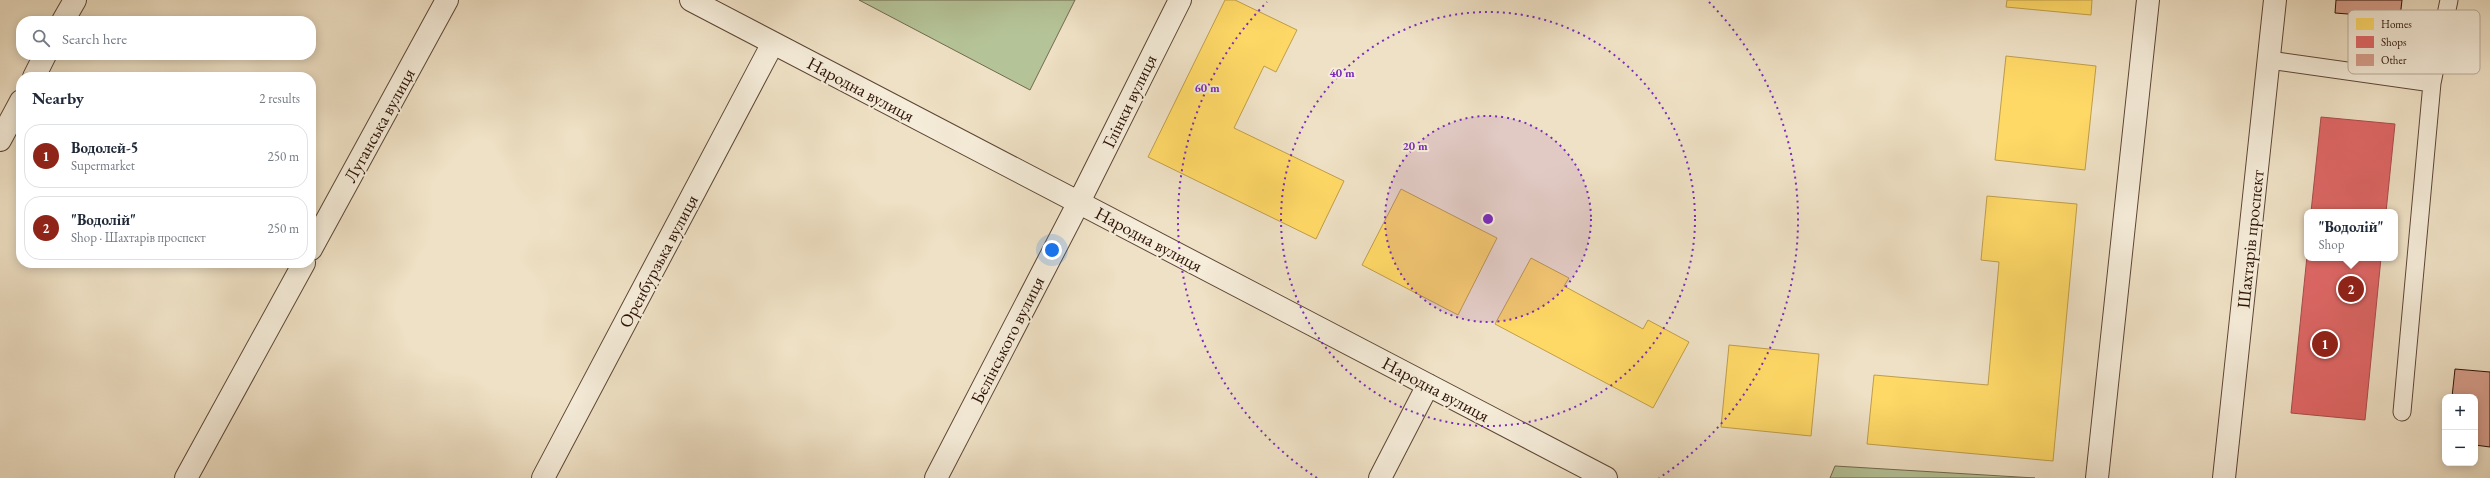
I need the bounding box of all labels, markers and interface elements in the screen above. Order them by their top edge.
legend [2348,10,2480,74]
search box [16,16,316,60]
text: Homes [2381,17,2412,31]
icon: search [30,27,52,49]
text: Search here [62,29,127,48]
text: Shops [2381,35,2407,49]
street label: Глінки вулиця [1096,50,1162,152]
street label: Народна вулиця [803,51,919,127]
text: Other [2381,53,2407,67]
street label: Луганська вулиця [338,64,420,186]
text: 40 m [1329,65,1355,81]
text: 60 m [1194,80,1220,96]
text: Nearby [32,87,84,109]
text: 2 results [259,90,300,107]
text: Водолей-5 [71,138,139,157]
text: 20 m [1402,138,1428,154]
text: 1 [43,148,49,165]
text: 250 m [268,148,299,165]
text: Supermarket [71,157,135,174]
street label: Шахтарів проспект [2231,168,2269,310]
street label: Оренбурзька вулиця [613,190,703,332]
street label: Народна вулиця [1091,201,1207,277]
popup [2304,209,2398,261]
text: "Водолій" [71,210,136,229]
centre of rings [1481,212,1495,226]
text: "Водолій" [2319,217,2384,236]
text: 2 [43,220,49,237]
text: 250 m [268,220,299,237]
text: Shop · Шахтарів проспект [71,229,205,246]
text: Shop [2319,236,2344,253]
your location [1042,240,1062,260]
street label: Бєлінського вулиця [965,272,1049,408]
pin: 2 [2338,274,2364,304]
pin: 1 [2312,329,2338,359]
street label: Народна вулиця [1378,351,1494,427]
map controls [2442,394,2478,466]
button: + [2442,394,2478,430]
button: − [2442,430,2478,466]

